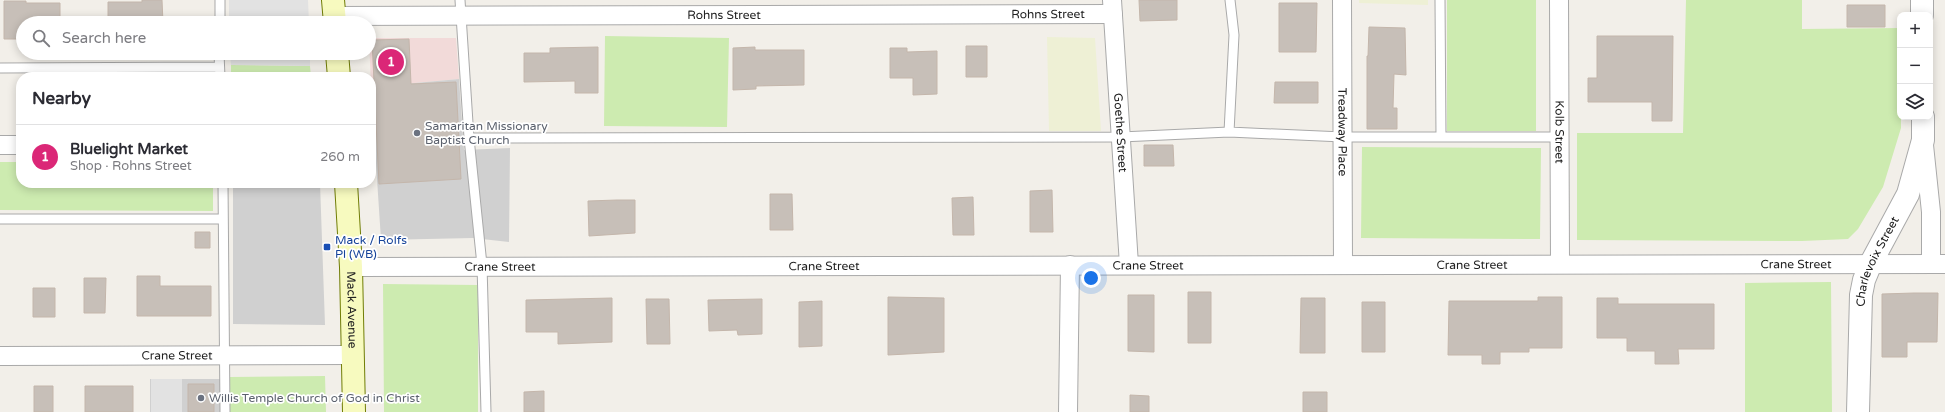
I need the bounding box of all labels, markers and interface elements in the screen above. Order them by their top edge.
street label: Rohns Street [1011,7,1085,21]
street label: Rohns Street [687,8,761,22]
map controls [1897,12,1933,120]
button: + [1897,12,1933,48]
search box [16,16,376,60]
icon: search [30,27,52,49]
text: Search here [62,29,146,47]
pin: 1 [378,47,404,77]
button: − [1897,48,1933,84]
button: layers [1897,84,1933,120]
text: Nearby [32,88,91,109]
street label: Treadway Place [1335,88,1350,177]
street label: Goethe Street [1111,93,1130,173]
street label: Kolb Street [1552,100,1567,164]
place label: Samaritan Missionary Baptist Church [425,119,548,147]
marker: Samaritan Missionary Baptist Church [412,128,422,138]
text: Bluelight Market [70,140,188,158]
text: 1 [41,149,49,165]
text: 260 m [320,149,360,165]
text: Shop · Rohns Street [70,158,192,174]
street label: Charlevoix Street [1853,214,1902,307]
place label: Mack / Rolfs Pl (WB) [335,233,407,261]
marker: Mack / Rolfs Pl (WB) [322,242,332,252]
street label: Crane Street [1760,257,1832,271]
street label: Crane Street [1112,258,1184,273]
street label: Crane Street [1436,258,1508,272]
street label: Crane Street [788,259,860,273]
street label: Crane Street [464,260,536,274]
your location [1081,268,1101,288]
street label: Mack Avenue [344,271,360,349]
street label: Crane Street [141,348,213,363]
place label: Willis Temple Church of God in Christ [209,391,420,405]
marker: Willis Temple Church of God in Christ [196,393,206,403]

